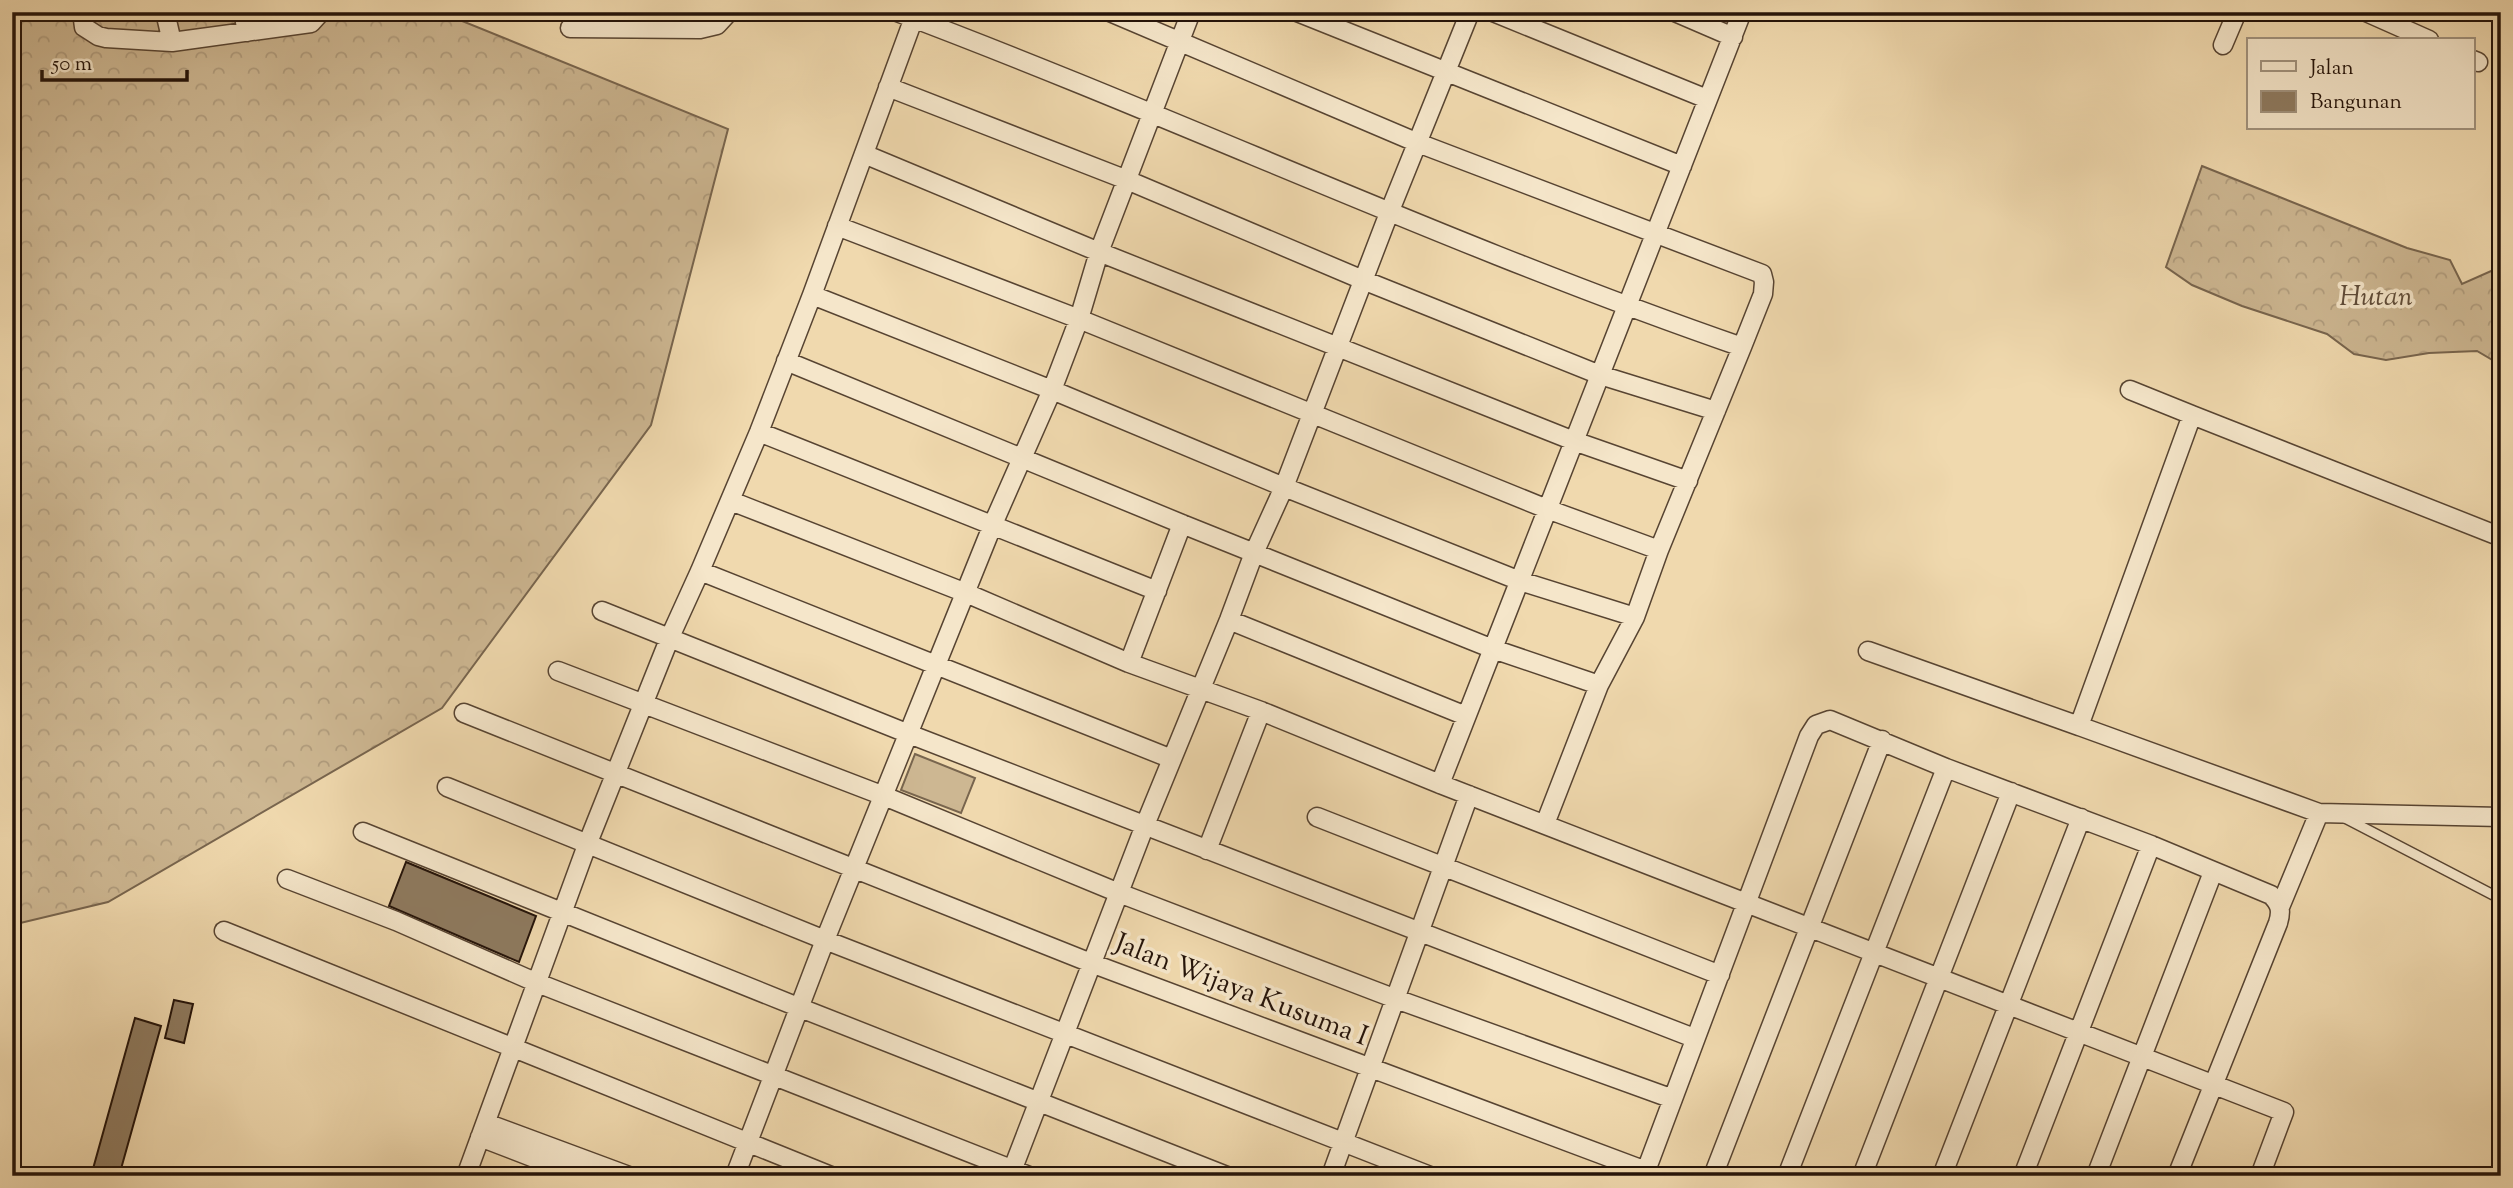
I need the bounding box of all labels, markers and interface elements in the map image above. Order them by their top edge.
scale bar [42,38,187,82]
legend [2247,38,2474,130]
text: 50 m [51,50,92,80]
text: Jalan [2309,54,2354,84]
text: Bangunan [2310,88,2402,118]
park label: Hutan [2339,278,2413,318]
street label: Jalan Wijaya Kusuma I [1107,923,1374,1058]

